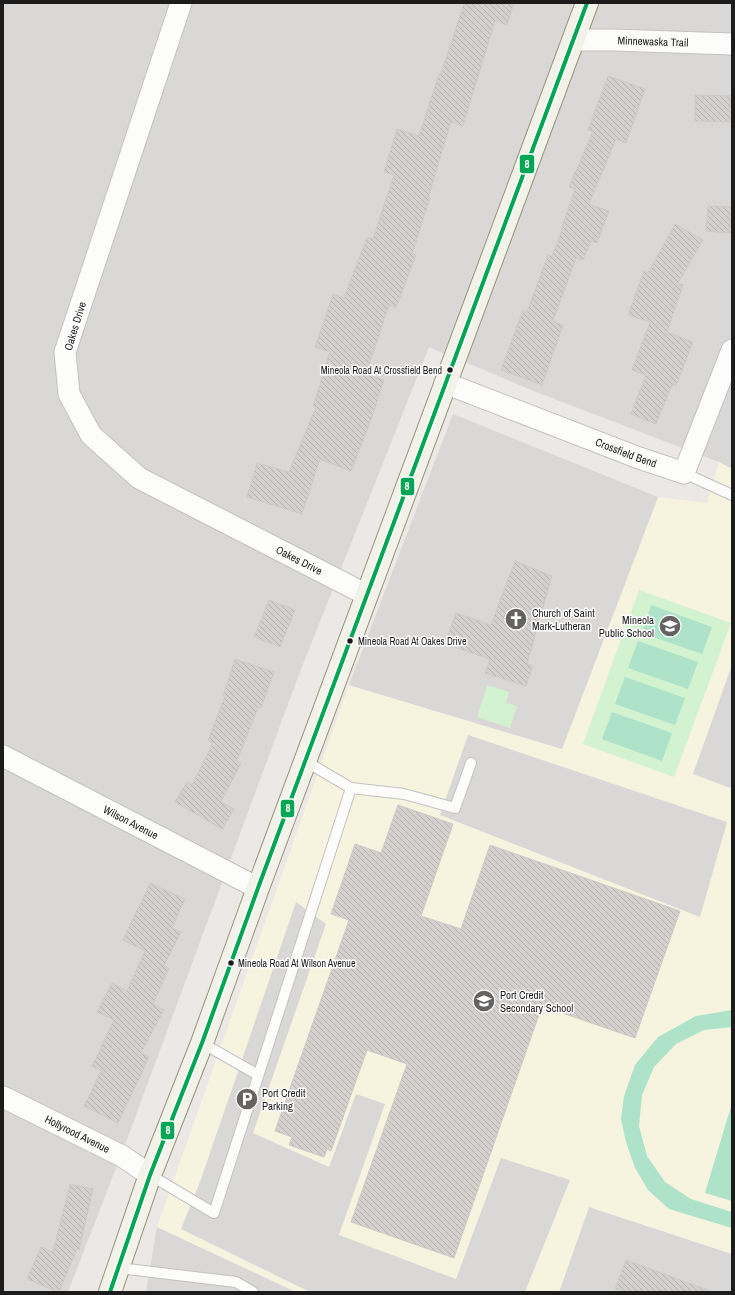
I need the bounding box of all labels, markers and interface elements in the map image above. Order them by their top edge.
street label: Minnewaska Trail [617,33,689,50]
line badge: 8 [519,154,535,174]
text: 8 [524,157,530,171]
street label: Oakes Drive [61,300,89,352]
place label: Mineola Road At Crossfield Bend [321,364,442,377]
marker: Mineola Road At Crossfield Bend [445,365,455,375]
street label: Crossfield Bend [593,435,658,470]
line badge: 8 [400,477,415,496]
text: 8 [404,479,410,493]
street label: Oakes Drive [274,543,325,578]
church icon: Church of Saint Mark-Lutheran [503,606,529,632]
place label: Church of Saint Mark-Lutheran [532,606,595,633]
place label: Mineola Public School [599,613,654,640]
school or university icon: Mineola Public School [657,613,683,639]
place label: Mineola Road At Oakes Drive [358,635,467,648]
marker: Mineola Road At Oakes Drive [345,636,355,646]
line badge: 8 [280,799,295,818]
text: 8 [285,801,291,815]
street label: Wilson Avenue [101,802,161,842]
place label: Mineola Road At Wilson Avenue [238,957,356,970]
marker: Mineola Road At Wilson Avenue [226,958,236,968]
school or university icon: Port Credit Secondary School [471,988,497,1014]
place label: Port Credit Secondary School [500,988,573,1015]
parking icon: Port Credit Parking [234,1086,260,1112]
place label: Port Credit Parking [262,1086,306,1113]
street label: Hollyrood Avenue [43,1112,112,1156]
line badge: 8 [160,1121,175,1140]
text: 8 [165,1123,171,1137]

